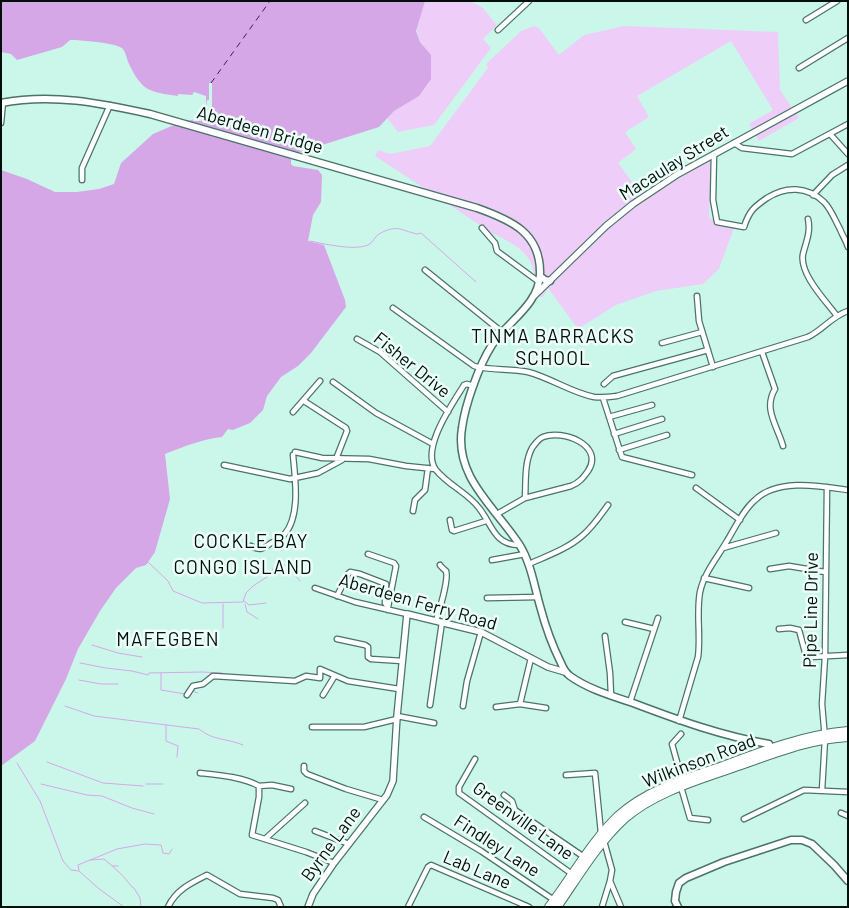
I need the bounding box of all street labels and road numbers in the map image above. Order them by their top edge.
street label: Aberdeen Bridge [194,102,326,158]
street label: Macaulay Street [615,121,733,205]
street label: Fisher Drive [369,327,455,403]
street label: Pipe Line Drive [799,552,823,668]
street label: Aberdeen Ferry Road [336,569,500,635]
street label: Wilkinson Road [639,730,759,792]
street label: Greenville Lane [468,777,578,865]
street label: Byrne Lane [297,802,365,886]
street label: Findley Lane [450,810,544,882]
street label: Lab Lane [440,846,514,894]

